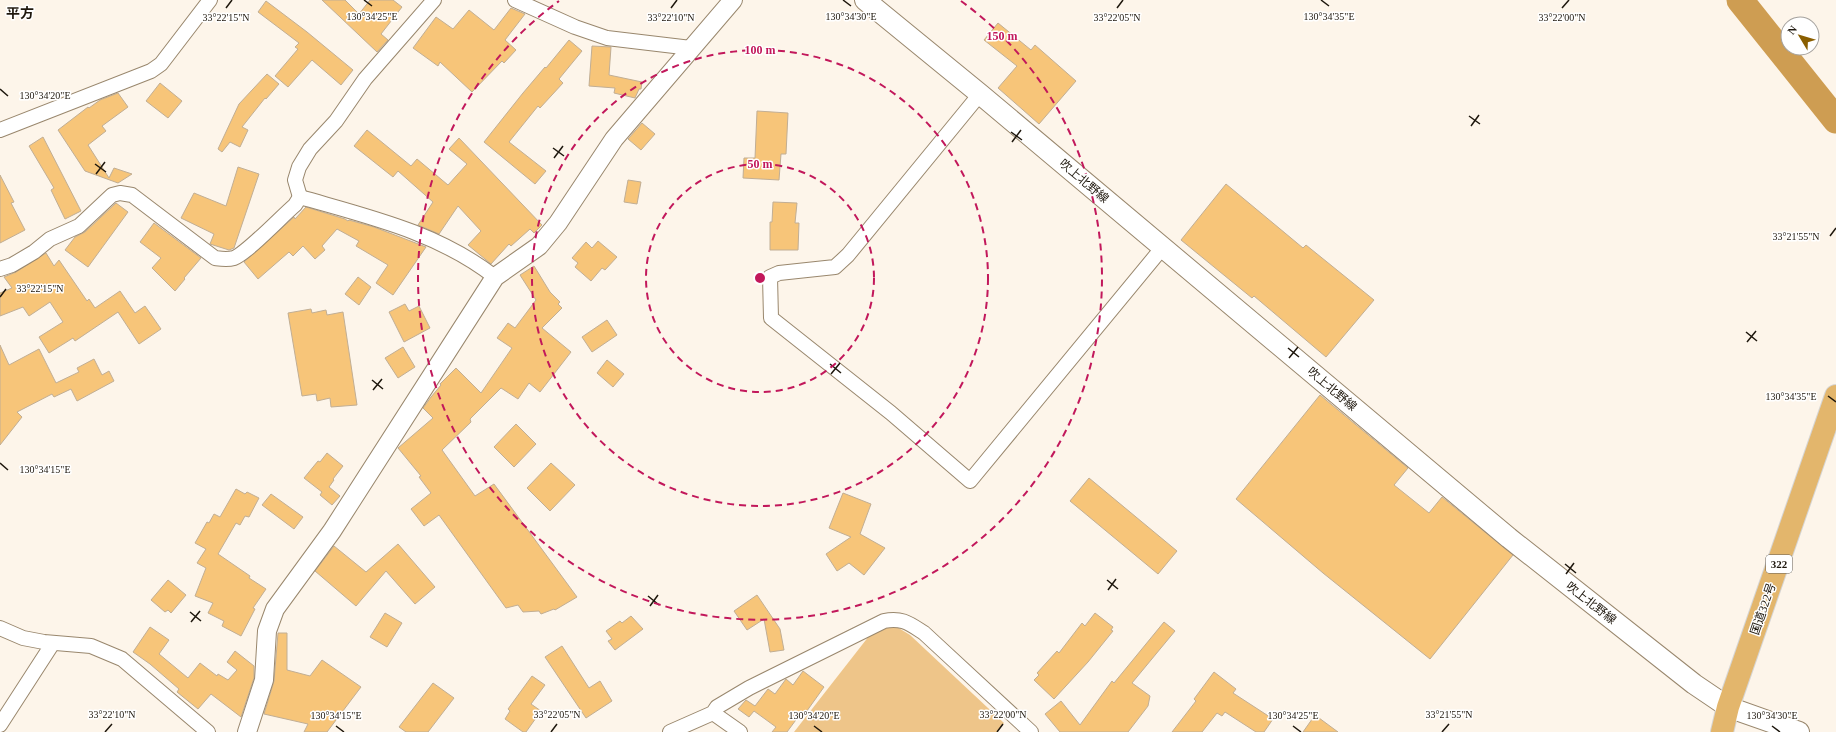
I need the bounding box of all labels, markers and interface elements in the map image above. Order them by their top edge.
district label: 平方 [6,6,34,21]
text: 130°34'25"E [347,11,398,22]
text: 130°34'30"E [826,11,877,22]
text: 130°34'35"E [1304,11,1355,22]
text: 33°22'15"N [202,12,250,23]
text: 33°22'10"N [647,12,695,23]
text: 33°22'05"N [1093,12,1141,23]
text: 33°22'00"N [1538,12,1586,23]
north arrow [1780,16,1820,56]
text: N [1785,23,1799,37]
text: 150 m [987,29,1018,43]
text: 100 m [745,43,776,57]
text: 130°34'20"E [20,90,71,101]
street label: 吹上北野線 [1057,156,1111,206]
text: 50 m [748,157,773,171]
text: 33°21'55"N [1772,231,1820,242]
centre of rings [753,271,767,285]
text: 33°22'15"N [16,283,64,294]
street label: 吹上北野線 [1305,364,1359,414]
text: 130°34'35"E [1766,391,1817,402]
text: 130°34'15"E [20,464,71,475]
road number: 322 [1766,555,1792,573]
street label: 吹上北野線 [1563,579,1619,627]
street label: 国道322号 [1748,581,1778,637]
text: 33°22'10"N [88,709,136,720]
text: 33°22'05"N [533,709,581,720]
text: 33°22'00"N [979,709,1027,720]
text: 33°21'55"N [1425,709,1473,720]
text: 130°34'15"E [311,710,362,721]
text: 130°34'20"E [789,710,840,721]
text: 130°34'25"E [1268,710,1319,721]
text: 130°34'30"E [1747,710,1798,721]

